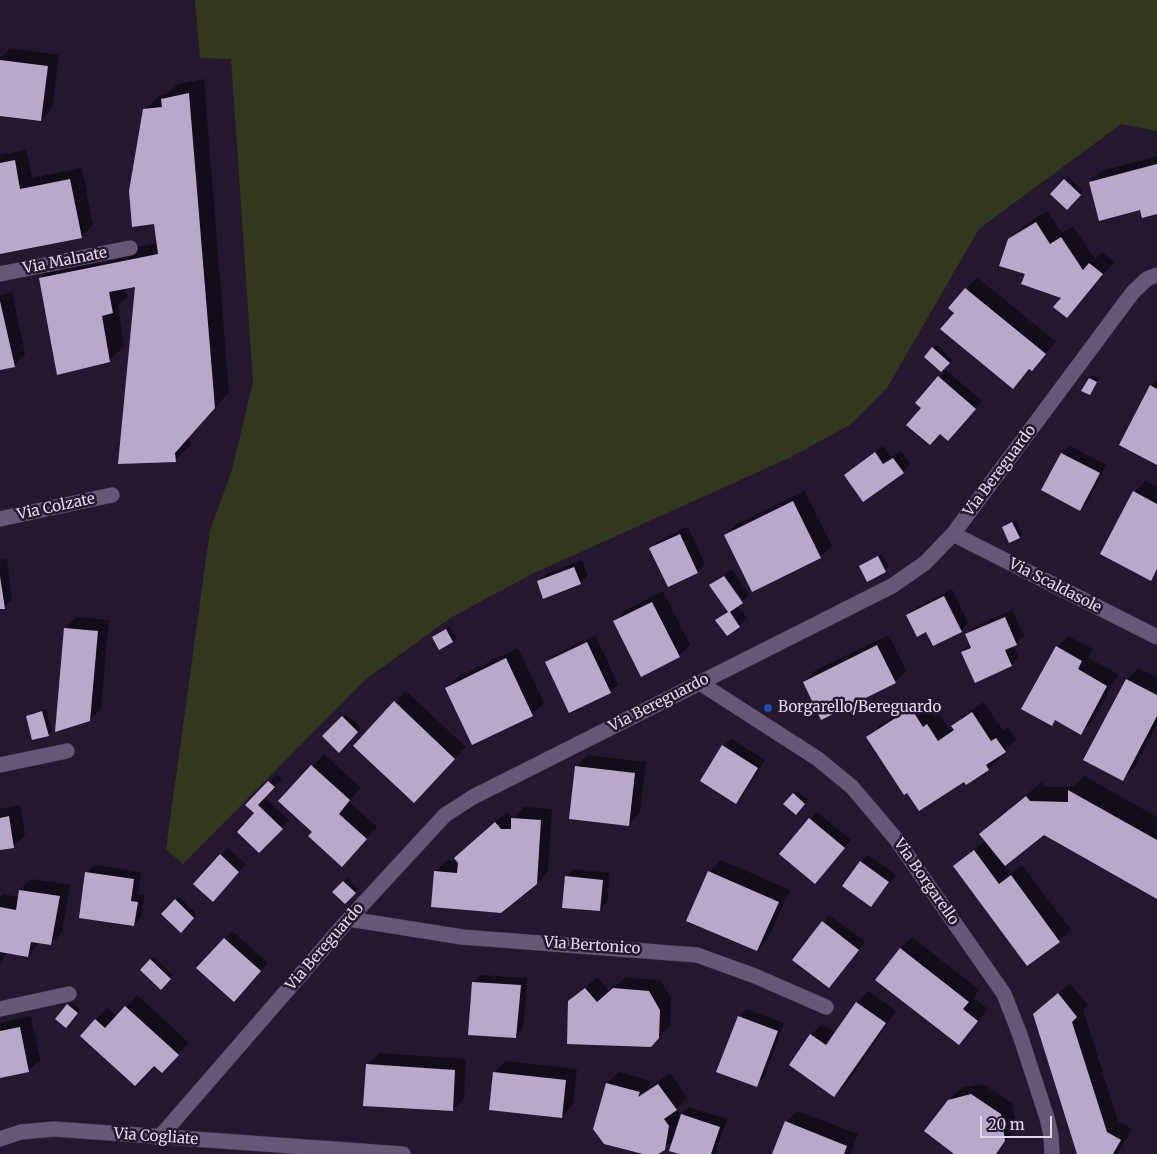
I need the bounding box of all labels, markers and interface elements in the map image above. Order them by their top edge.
street label: Via Malnate [21,244,109,278]
street label: Via Bereguardo [960,422,1040,520]
street label: Via Colzate [15,490,97,524]
street label: Via Scaldasole [1006,555,1104,617]
street label: Via Bereguardo [606,670,712,736]
place label: Borgarello/Bereguardo [778,699,941,717]
marker: Borgarello/Bereguardo [762,702,774,714]
street label: Via Borgarello [890,835,962,929]
street label: Via Bereguardo [282,900,368,994]
street label: Via Bertonico [543,934,641,958]
scale bar [982,1106,1054,1138]
text: 20 m [988,1115,1025,1134]
street label: Via Cogliate [113,1125,199,1149]

